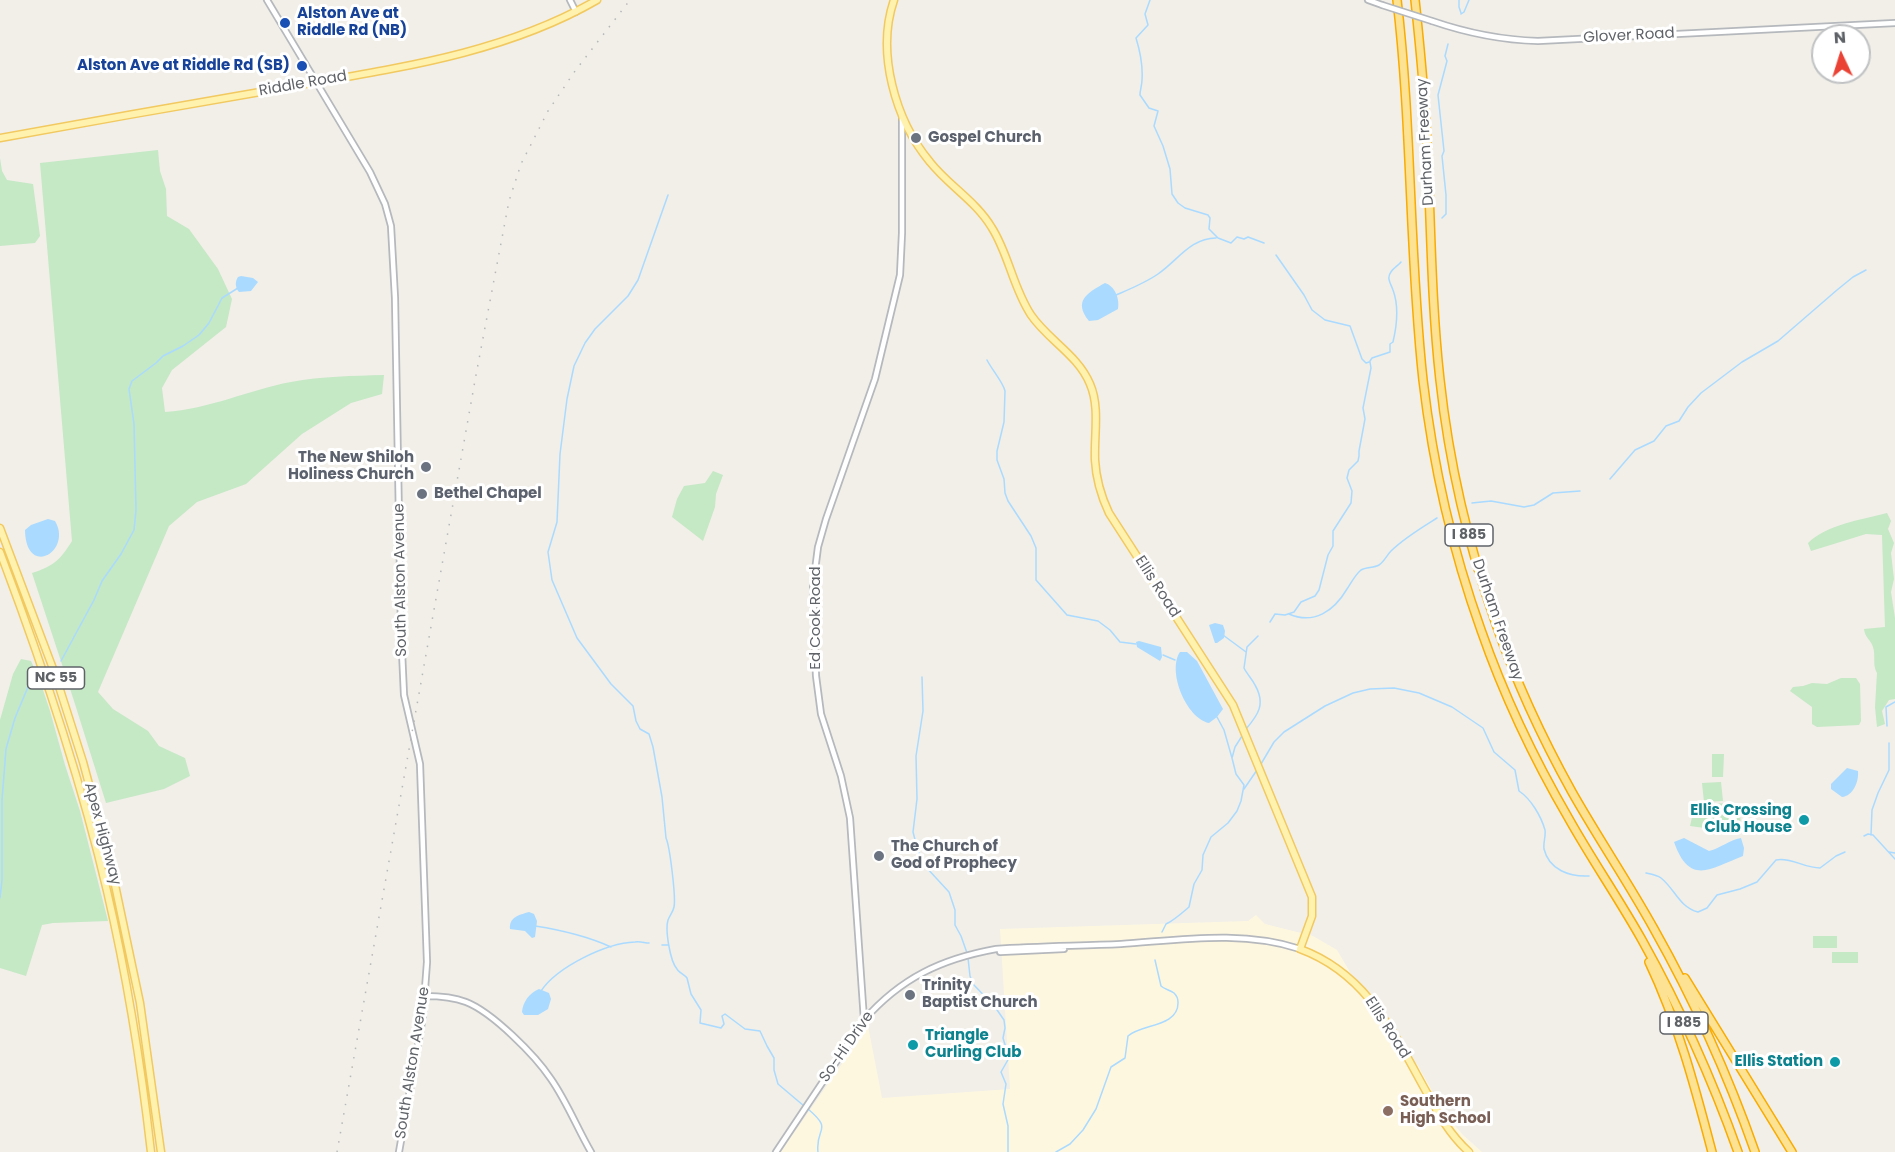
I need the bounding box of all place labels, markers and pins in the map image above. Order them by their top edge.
place label: Alston Ave at Riddle Rd (NB) [297,5,407,40]
marker: Alston Ave at Riddle Rd (NB) [278,16,292,30]
place label: Alston Ave at Riddle Rd (SB) [77,57,290,75]
marker: Alston Ave at Riddle Rd (SB) [295,59,309,73]
place label: Gospel Church [928,129,1042,147]
marker: Gospel Church [909,131,923,145]
place label: The New Shiloh Holiness Church [288,449,414,484]
marker: The New Shiloh Holiness Church [419,460,433,474]
place label: Bethel Chapel [434,485,542,503]
marker: Bethel Chapel [415,487,429,501]
place label: Ellis Crossing Club House [1690,802,1792,837]
marker: Ellis Crossing Club House [1797,813,1811,827]
place label: The Church of God of Prophecy [891,838,1017,873]
marker: The Church of God of Prophecy [872,849,886,863]
place label: Trinity Baptist Church [922,977,1038,1012]
marker: Trinity Baptist Church [903,988,917,1002]
place label: Triangle Curling Club [925,1027,1021,1062]
marker: Triangle Curling Club [906,1038,920,1052]
place label: Ellis Station [1734,1053,1823,1071]
marker: Ellis Station [1828,1055,1842,1069]
place label: Southern High School [1400,1093,1491,1128]
marker: Southern High School [1381,1104,1395,1118]

